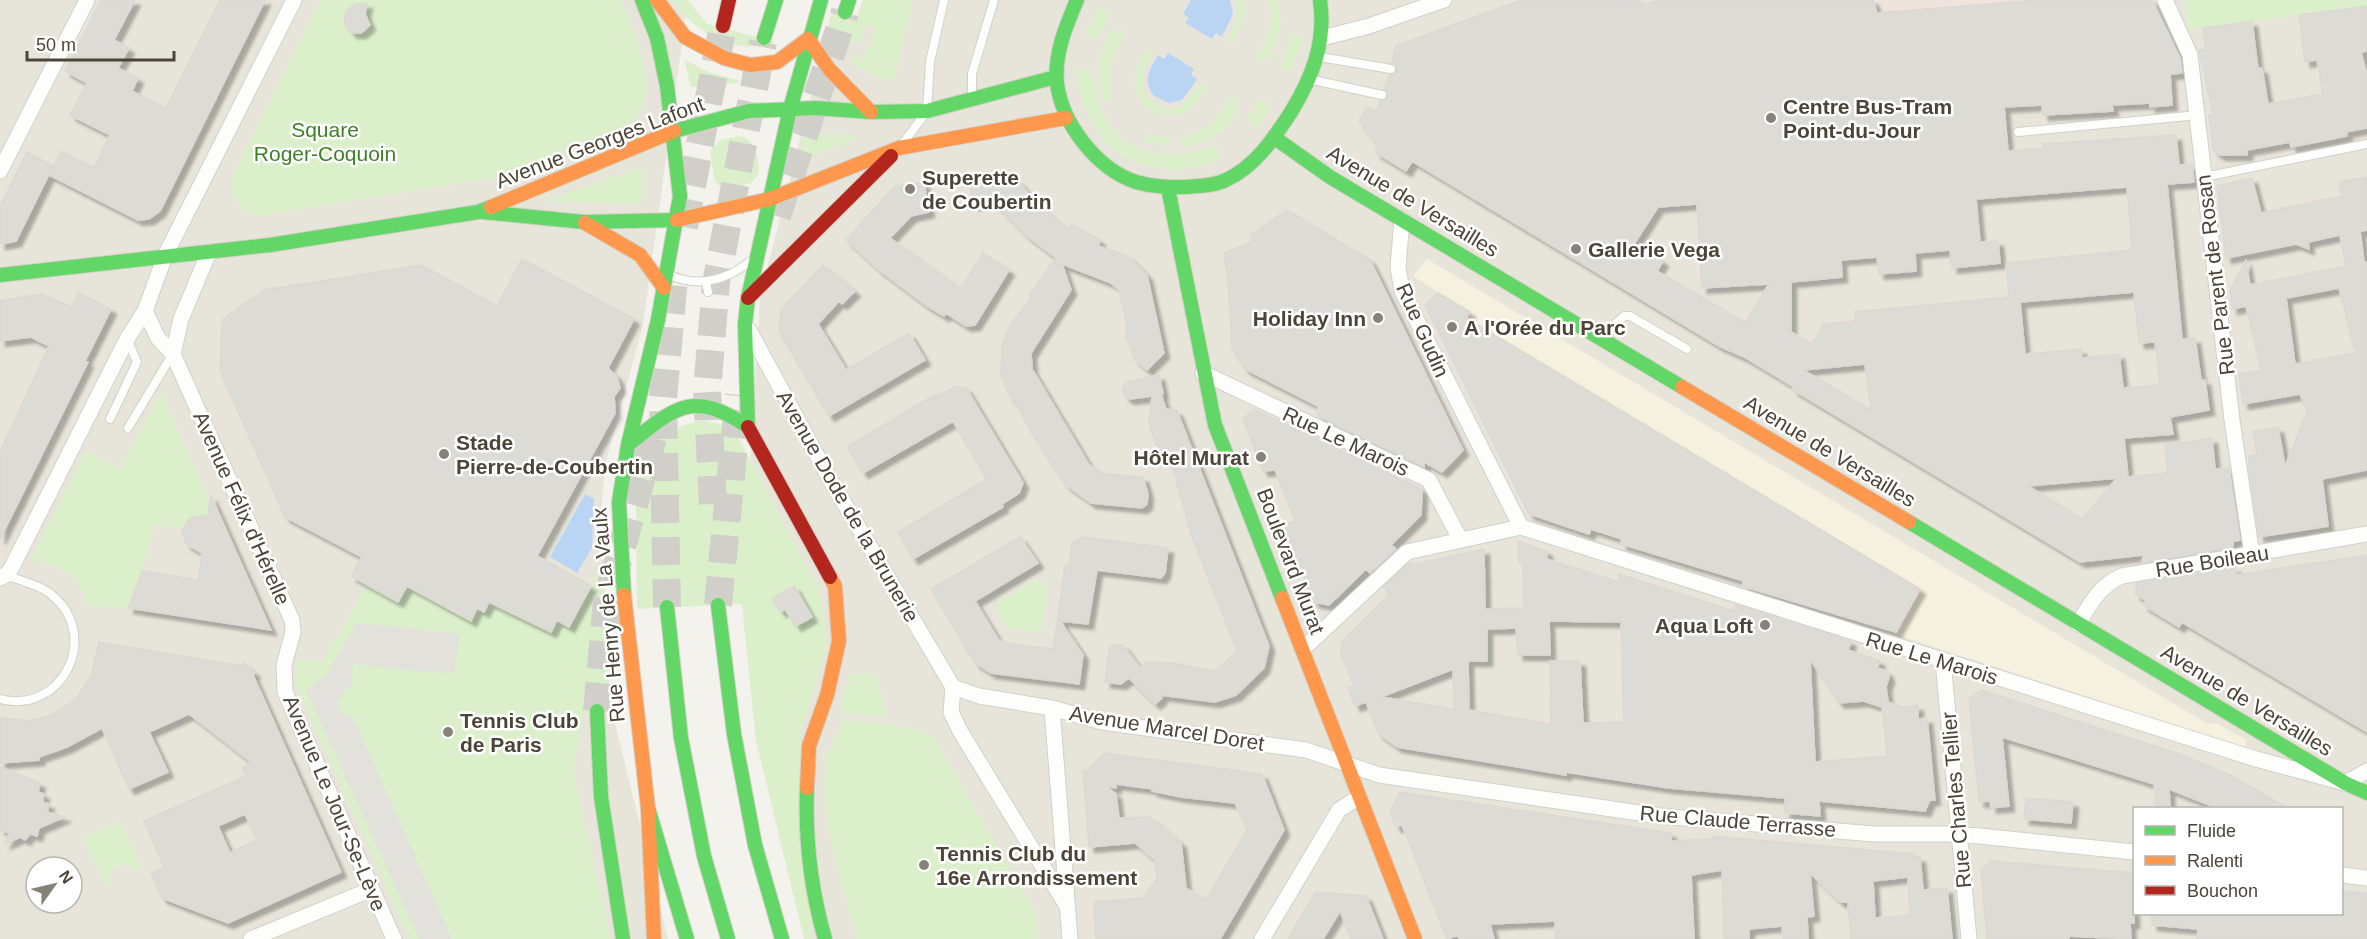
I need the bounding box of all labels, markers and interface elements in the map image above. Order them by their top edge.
scale bar [27,24,174,62]
text: 50 m [36,35,76,55]
street label: Avenue Georges Lafont [493,92,708,192]
place label: Centre Bus-Tram Point-du-Jour [1783,95,1952,142]
marker: Centre Bus-Tram Point-du-Jour [1764,111,1778,125]
park label: Square Roger-Coquoin [254,118,396,165]
street label: Avenue de Versailles [1323,141,1503,261]
place label: Superette de Coubertin [922,166,1052,213]
street label: Rue Parent de Rosan [2191,173,2239,377]
marker: Superette de Coubertin [903,182,917,196]
place label: Gallerie Vega [1588,238,1720,261]
marker: Gallerie Vega [1569,242,1583,256]
street label: Rue Gudin [1392,279,1454,381]
place label: Holiday Inn [1253,307,1366,330]
marker: Holiday Inn [1371,311,1385,325]
place label: A l'Orée du Parc [1464,316,1626,339]
marker: A l'Orée du Parc [1445,320,1459,334]
street label: Avenue Dode de la Brunerie [772,386,924,626]
street label: Avenue de Versailles [1740,391,1920,511]
street label: Rue Le Marois [1279,402,1413,480]
street label: Avenue Félix d'Hérelle [189,408,295,608]
place label: Stade Pierre-de-Coubertin [456,431,653,478]
place label: Hôtel Murat [1134,446,1249,469]
marker: Stade Pierre-de-Coubertin [437,447,451,461]
marker: Hôtel Murat [1254,450,1268,464]
street label: Boulevard Murat [1253,485,1329,637]
street label: Rue Henry de La Vaulx [587,506,629,723]
street label: Rue Boileau [2154,541,2270,581]
place label: Aqua Loft [1655,614,1753,637]
marker: Aqua Loft [1758,618,1772,632]
street label: Rue Le Marois [1863,627,2001,689]
street label: Avenue de Versailles [2157,640,2337,760]
street label: Avenue Le Jour-Se-Lève [279,692,391,914]
street label: Avenue Marcel Doret [1068,701,1266,755]
place label: Tennis Club de Paris [460,709,579,756]
street label: Rue Charles Tellier [1937,711,1975,889]
marker: Tennis Club de Paris [441,725,455,739]
street label: Rue Claude Terrasse [1639,801,1837,841]
legend [2133,807,2343,915]
text: Fluide [2187,821,2236,841]
place label: Tennis Club du 16e Arrondissement [936,842,1137,889]
text: Ralenti [2187,851,2243,871]
north arrow [24,855,84,915]
marker: Tennis Club du 16e Arrondissement [917,858,931,872]
text: N [56,867,76,886]
text: Bouchon [2187,881,2258,901]

